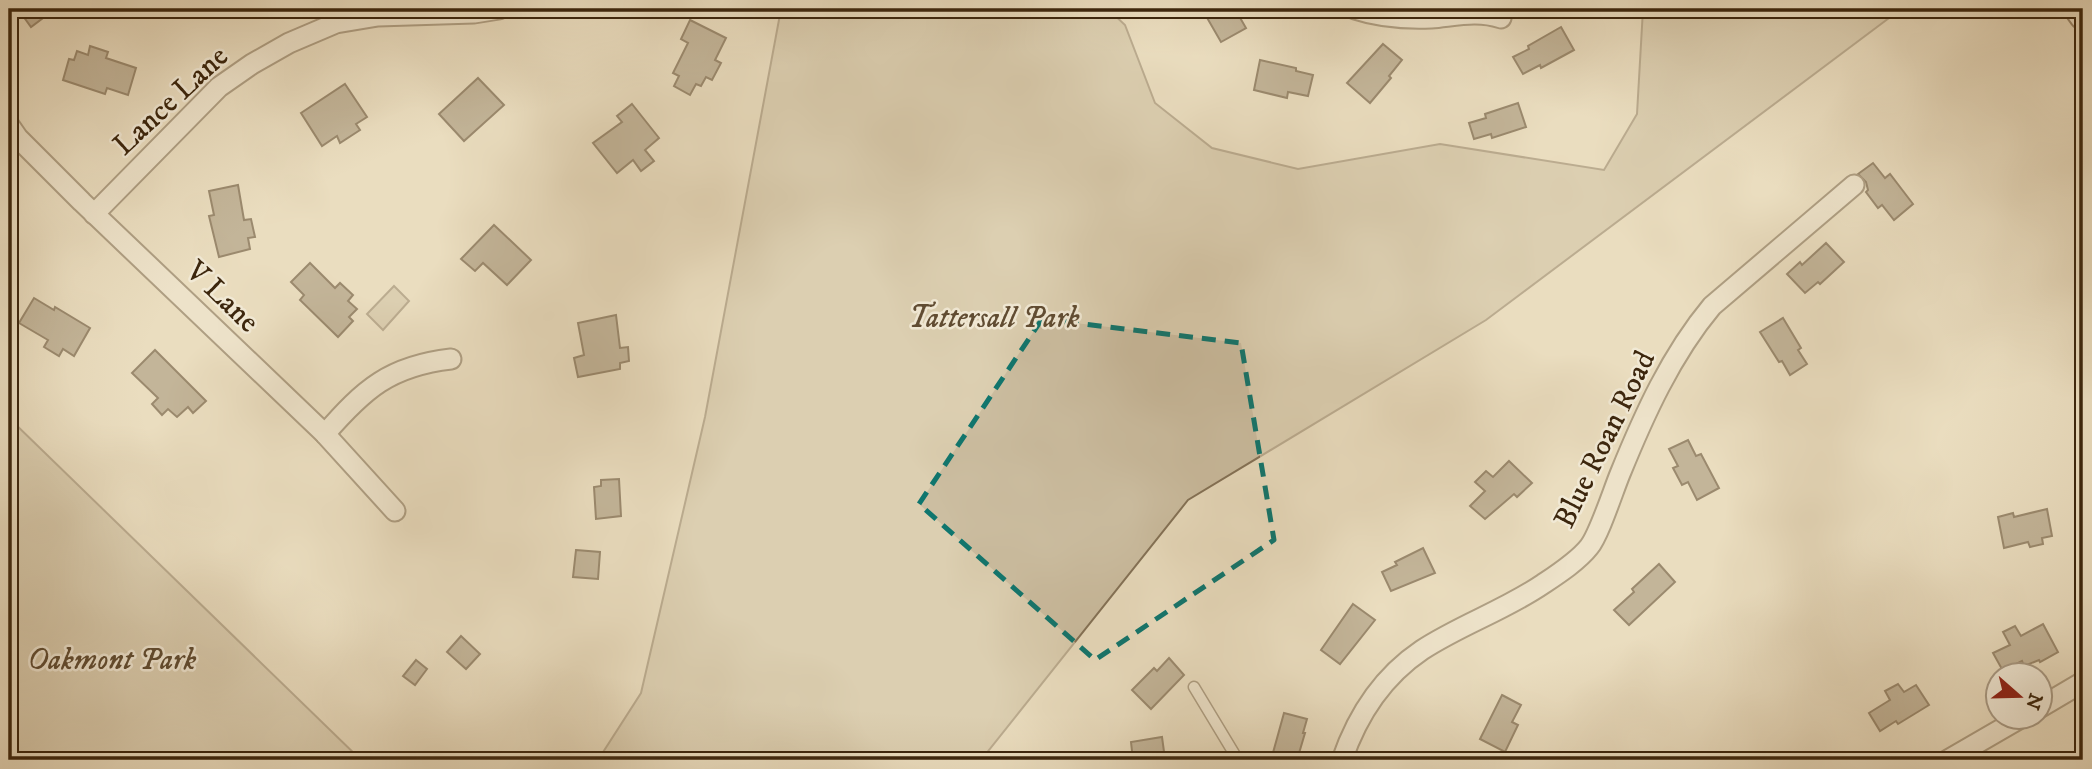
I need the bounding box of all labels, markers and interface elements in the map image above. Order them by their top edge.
street label: Lance Lane [106,38,236,164]
street label: V Lane [177,253,266,341]
park label: Tattersall Park [908,300,1080,337]
street label: Blue Roan Road [1547,345,1664,534]
park label: Oakmont Park [28,642,197,679]
north arrow [1983,660,2054,730]
text: N [2020,690,2047,713]

